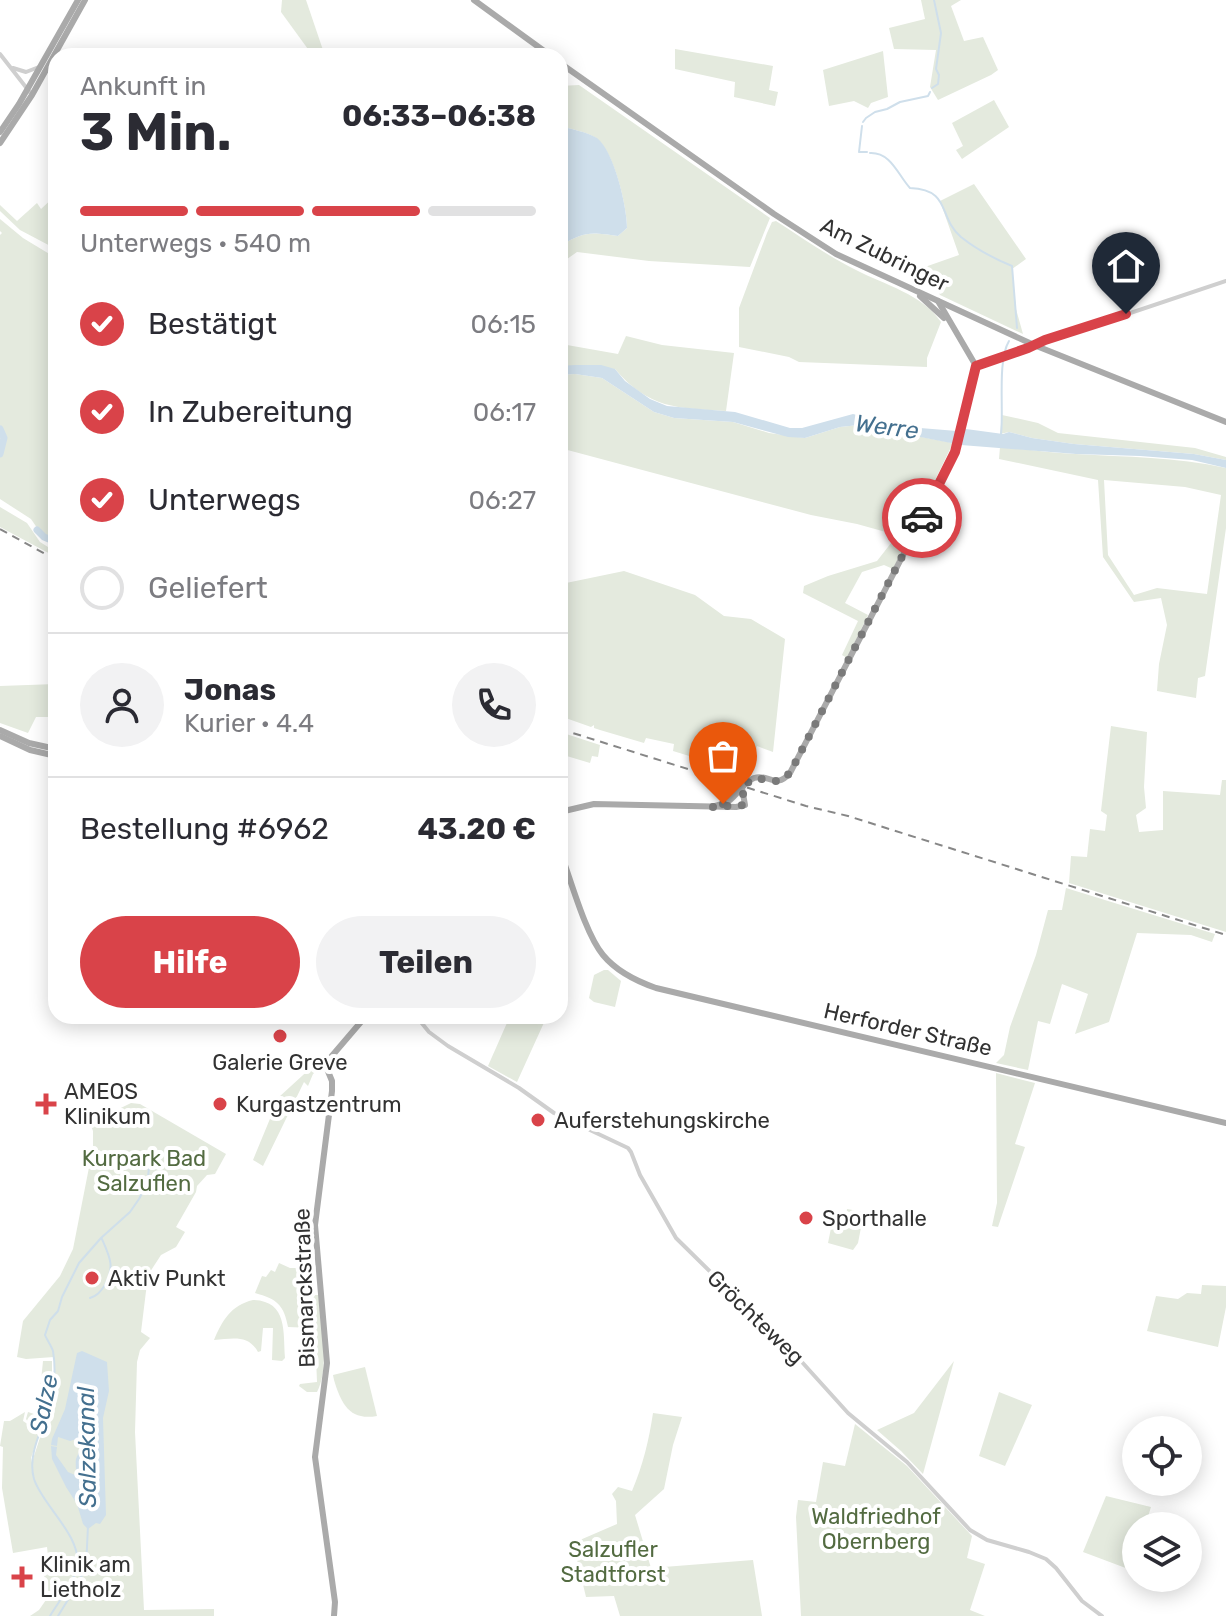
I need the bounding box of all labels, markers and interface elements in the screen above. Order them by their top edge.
text: Ankunft in [80,71,206,102]
text: 06:33–06:38 [342,98,536,134]
text: 3 Min. [80,101,231,163]
street label: Am Zubringer [816,212,954,297]
text: Unterwegs · 540 m [80,228,311,259]
pin [1092,232,1160,314]
icon: home [1104,244,1148,288]
icon: check [80,302,124,346]
text: Bestätigt [148,306,277,342]
text: 06:15 [471,309,536,340]
icon: check [80,390,124,434]
text: In Zubereitung [148,394,353,430]
text: 06:17 [473,397,536,428]
water label: Werre [854,409,920,445]
icon: check [80,478,124,522]
courier [882,478,962,558]
text: Unterwegs [148,482,301,518]
text: 06:27 [469,485,536,516]
icon: car [900,496,944,540]
text: Geliefert [148,570,268,606]
button: person [80,663,164,747]
button: phone [452,663,536,747]
text: Jonas [184,672,276,708]
text: Kurier · 4.4 [184,708,314,739]
pin [689,722,757,804]
icon: bag [701,734,745,778]
text: Bestellung #6962 [80,811,329,847]
text: 43.20 € [417,811,536,847]
button: Hilfe [80,916,300,1008]
button: Teilen [316,916,536,1008]
street label: Herforder Straße [821,997,995,1062]
marker: Galerie Greve [271,1027,289,1045]
place label: Galerie Greve [212,1049,348,1076]
place label: AMEOS Klinikum [64,1078,151,1130]
place label: Kurgastzentrum [236,1091,402,1118]
marker: AMEOS Klinikum [35,1093,57,1115]
marker: Kurgastzentrum [211,1095,229,1113]
place label: Auferstehungskirche [554,1107,770,1134]
marker: Auferstehungskirche [529,1111,547,1129]
park label: Kurpark Bad Salzuflen [82,1145,206,1197]
place label: Sporthalle [822,1205,927,1232]
street label: Bismarckstraße [288,1208,321,1368]
marker: Sporthalle [797,1209,815,1227]
street label: Gröchteweg [701,1264,810,1370]
place label: Aktiv Punkt [108,1265,226,1292]
marker: Aktiv Punkt [83,1269,101,1287]
water label: Salze [24,1372,64,1436]
water label: Salzekanal [72,1385,102,1508]
map controls [1122,1416,1202,1592]
button: locate [1122,1416,1202,1496]
park label: Waldfriedhof Obernberg [811,1503,941,1555]
button: layers [1122,1512,1202,1592]
park label: Salzufler Stadtforst [560,1536,666,1588]
place label: Klinik am Lietholz [40,1551,131,1603]
marker: Klinik am Lietholz [11,1566,33,1588]

